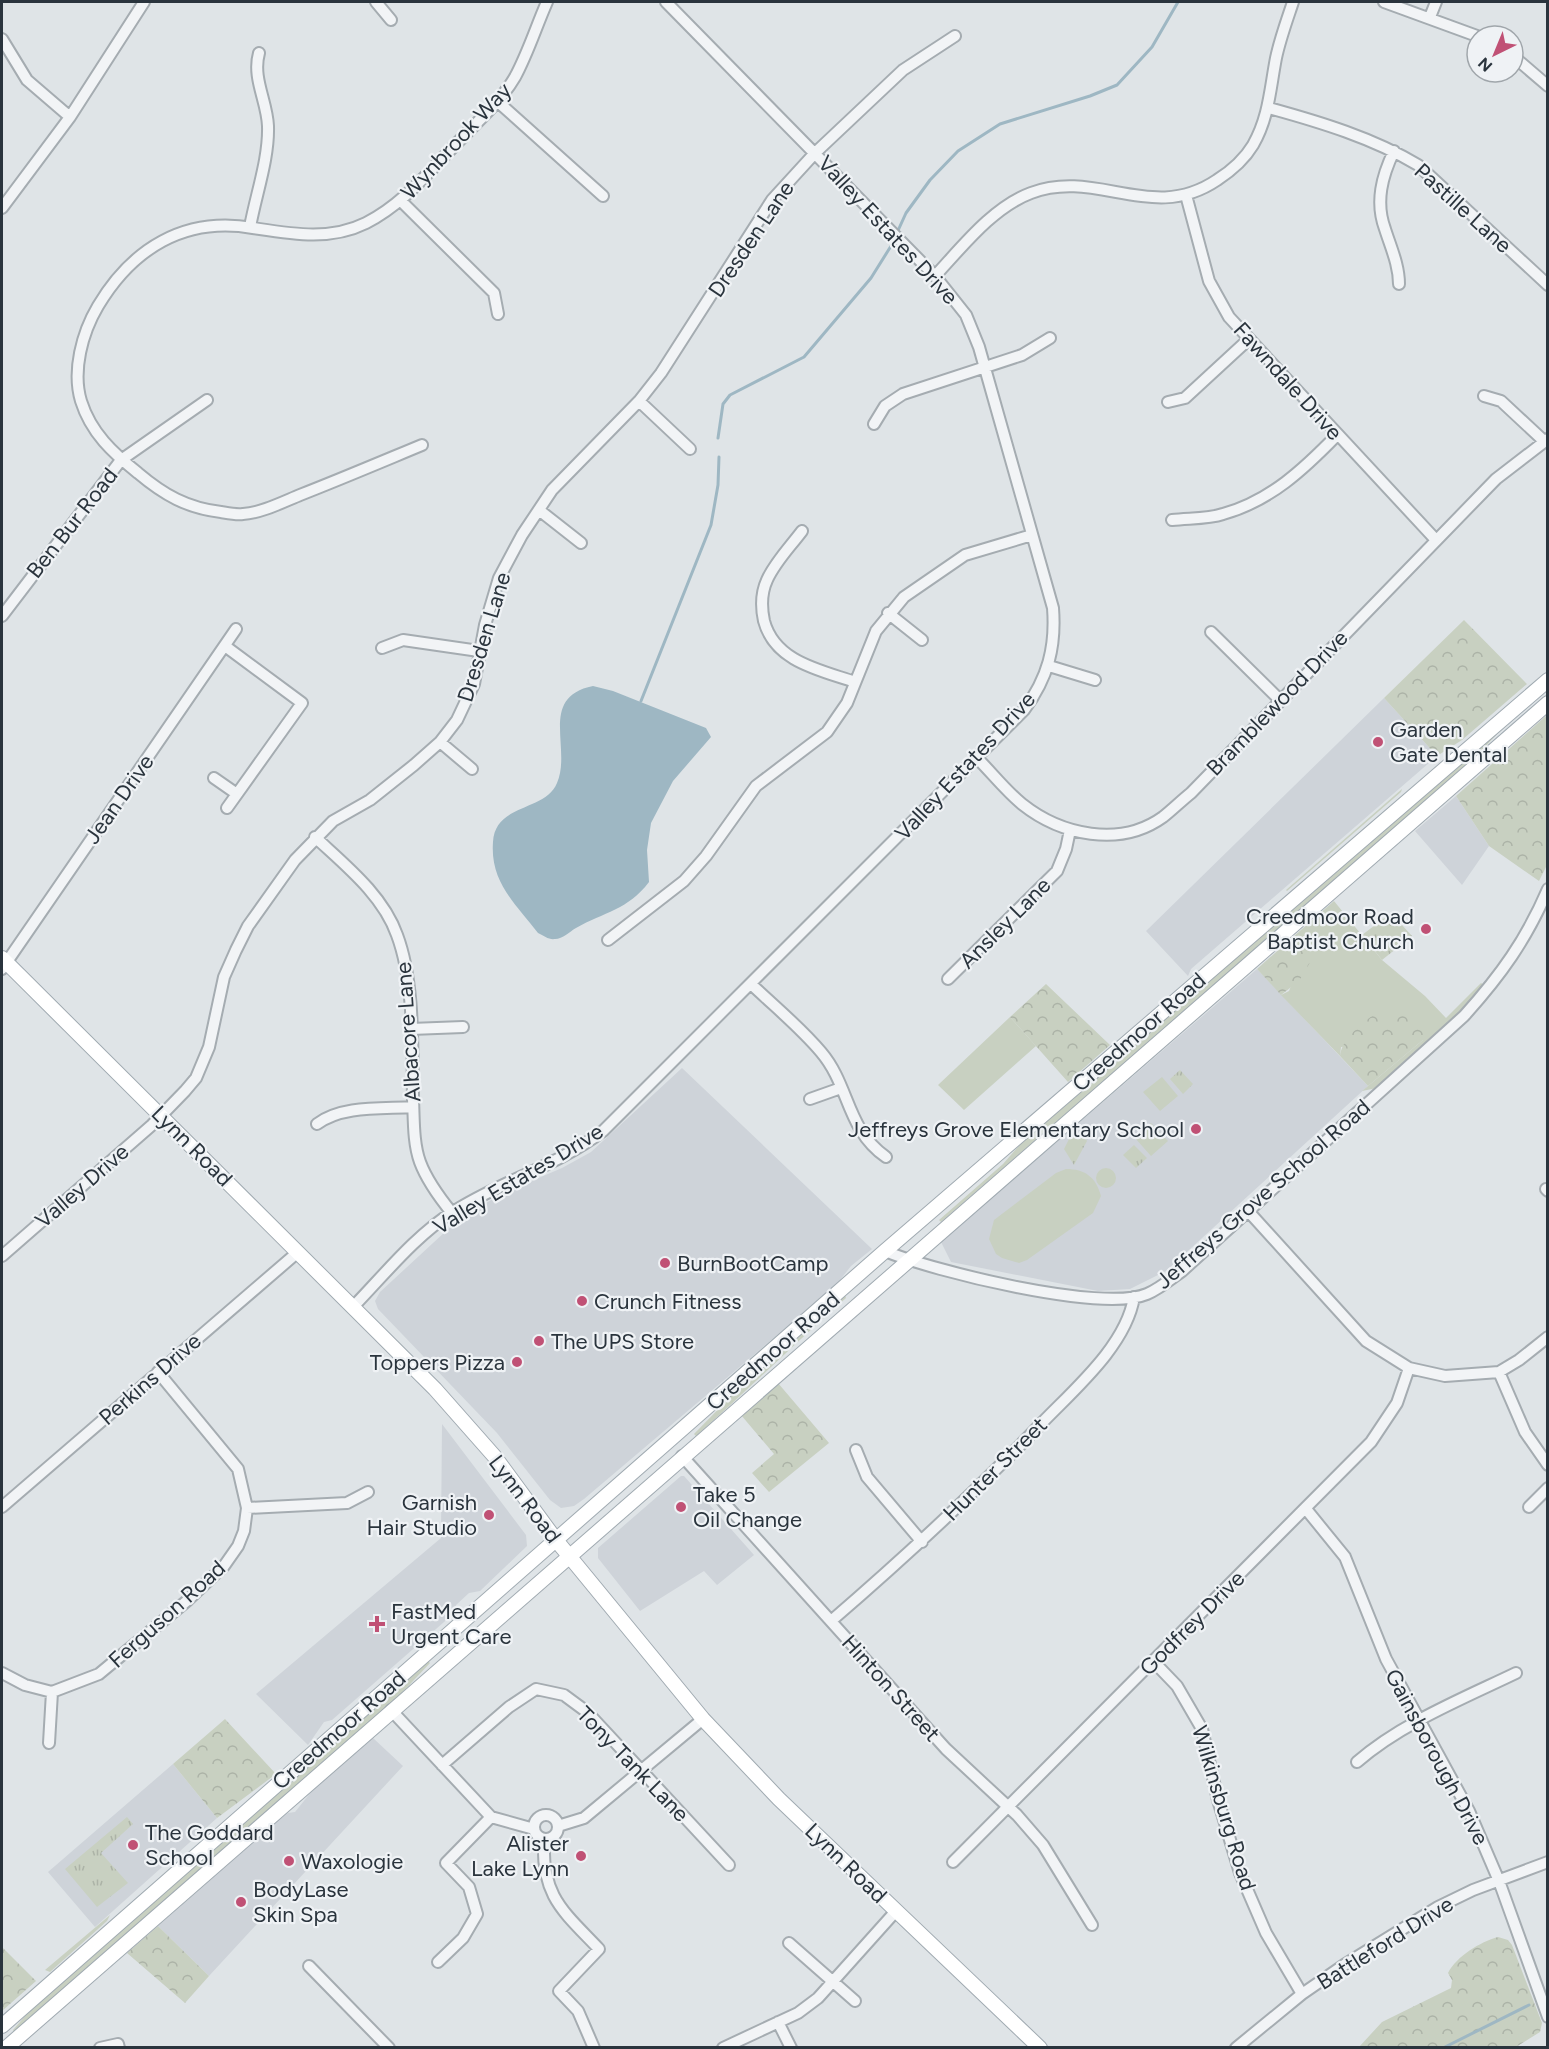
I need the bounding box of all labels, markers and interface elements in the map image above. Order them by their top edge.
north arrow [1465,24,1525,84]
text: N [1474,53,1496,76]
street label: Wynbrook Way [395,77,517,205]
street label: Valley Estates Drive [812,150,964,310]
street label: Pastille Lane [1409,157,1517,259]
street label: Dresden Lane [702,176,800,302]
street label: Fawndale Drive [1228,316,1348,446]
street label: Ben Bur Road [21,463,123,583]
street label: Dresden Lane [451,569,517,705]
street label: Bramblewood Drive [1201,625,1353,781]
street label: Valley Estates Drive [889,686,1041,846]
place label: Garden Gate Dental [1390,716,1507,768]
marker: Garden Gate Dental [1371,735,1385,749]
street label: Jean Drive [78,749,160,849]
street label: Ansley Lane [954,872,1056,974]
place label: Creedmoor Road Baptist Church [1246,903,1414,955]
marker: Creedmoor Road Baptist Church [1419,922,1433,936]
street label: Albacore Lane [390,961,426,1103]
street label: Creedmoor Road [1067,967,1211,1097]
street label: Jeffreys Grove School Road [1150,1093,1376,1295]
street label: Lynn Road [146,1100,238,1192]
place label: Jeffreys Grove Elementary School [848,1116,1184,1143]
street label: Valley Estates Drive [428,1118,608,1240]
marker: Jeffreys Grove Elementary School [1189,1122,1203,1136]
street label: Valley Drive [30,1138,134,1234]
place label: BurnBootCamp [677,1250,829,1277]
marker: BurnBootCamp [658,1256,672,1270]
street label: Creedmoor Road [701,1286,845,1416]
place label: Crunch Fitness [594,1288,742,1315]
marker: Crunch Fitness [575,1294,589,1308]
street label: Perkins Drive [93,1327,207,1431]
place label: The UPS Store [551,1328,694,1355]
marker: The UPS Store [532,1334,546,1348]
place label: Toppers Pizza [370,1349,505,1376]
marker: Toppers Pizza [510,1355,524,1369]
street label: Hunter Street [937,1411,1053,1527]
street label: Lynn Road [483,1450,567,1548]
place label: Take 5 Oil Change [693,1481,802,1533]
place label: Garnish Hair Studio [366,1489,477,1541]
marker: Take 5 Oil Change [674,1500,688,1514]
marker: Garnish Hair Studio [482,1508,496,1522]
street label: Ferguson Road [103,1555,231,1673]
street label: Godfrey Drive [1134,1565,1250,1681]
place label: FastMed Urgent Care [391,1598,511,1650]
marker: FastMed Urgent Care [368,1615,386,1633]
street label: Hinton Street [836,1629,946,1747]
street label: Gainsborough Drive [1379,1664,1495,1850]
street label: Creedmoor Road [267,1665,411,1795]
street label: Tony Tank Lane [571,1701,695,1827]
street label: Wilkinsburg Road [1186,1722,1262,1894]
street label: Lynn Road [799,1817,893,1909]
place label: The Goddard School [145,1819,274,1871]
place label: Alister Lake Lynn [471,1830,570,1882]
marker: The Goddard School [126,1838,140,1852]
place label: Waxologie [301,1848,403,1875]
marker: Alister Lake Lynn [574,1849,588,1863]
marker: Waxologie [282,1854,296,1868]
place label: BodyLase Skin Spa [253,1876,349,1928]
street label: Battleford Drive [1312,1890,1458,1996]
marker: BodyLase Skin Spa [234,1895,248,1909]

